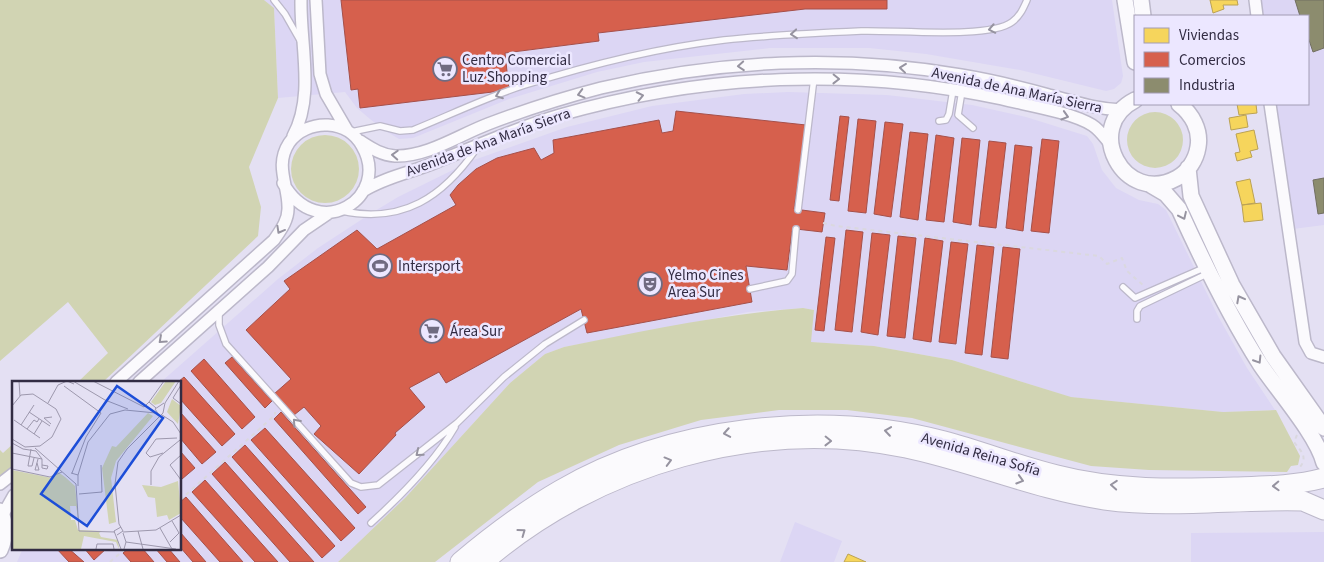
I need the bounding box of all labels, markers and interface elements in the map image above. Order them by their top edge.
legend [1134,15,1309,105]
one-way arrow [987,23,996,34]
text: Viviendas [1179,25,1239,46]
one-way arrow [790,29,798,40]
place label: Centro Comercial Luz Shopping [462,50,571,88]
text: Comercios [1179,50,1246,71]
supermarket icon: Centro Comercial Luz Shopping [432,56,458,82]
one-way arrow [737,60,745,71]
street label: Avenida de Ana María Sierra [930,62,1104,119]
one-way arrow [899,63,907,74]
one-way arrow [832,73,840,84]
text: Industria [1179,75,1235,96]
one-way arrow [578,88,586,98]
one-way arrow [495,89,504,99]
one-way arrow [635,91,644,102]
street label: Avenida de Ana María Sierra [403,103,573,182]
one-way arrow [1060,110,1069,120]
one-way arrow [390,149,398,160]
one-way arrow [1176,211,1186,220]
one-way arrow [277,224,287,233]
sports icon: Intersport [367,253,393,279]
place label: Intersport [398,256,461,277]
place label: Yelmo Cines Area Sur [667,265,744,303]
theatre icon: Yelmo Cines Area Sur [637,271,663,297]
one-way arrow [1236,296,1246,305]
supermarket icon: Área Sur [419,318,445,344]
place label: Área Sur [450,321,503,342]
one-way arrow [159,335,168,344]
one-way arrow [1252,355,1261,364]
inset map [12,381,181,550]
one-way arrow [293,418,302,427]
one-way arrow [884,426,892,437]
one-way arrow [722,427,731,437]
street label: Avenida Reina Sofía [919,427,1043,482]
one-way arrow [824,435,832,446]
one-way arrow [416,448,425,456]
one-way arrow [663,456,672,467]
one-way arrow [1016,475,1024,485]
one-way arrow [1110,480,1118,491]
one-way arrow [1272,481,1280,491]
one-way arrow [516,529,526,538]

